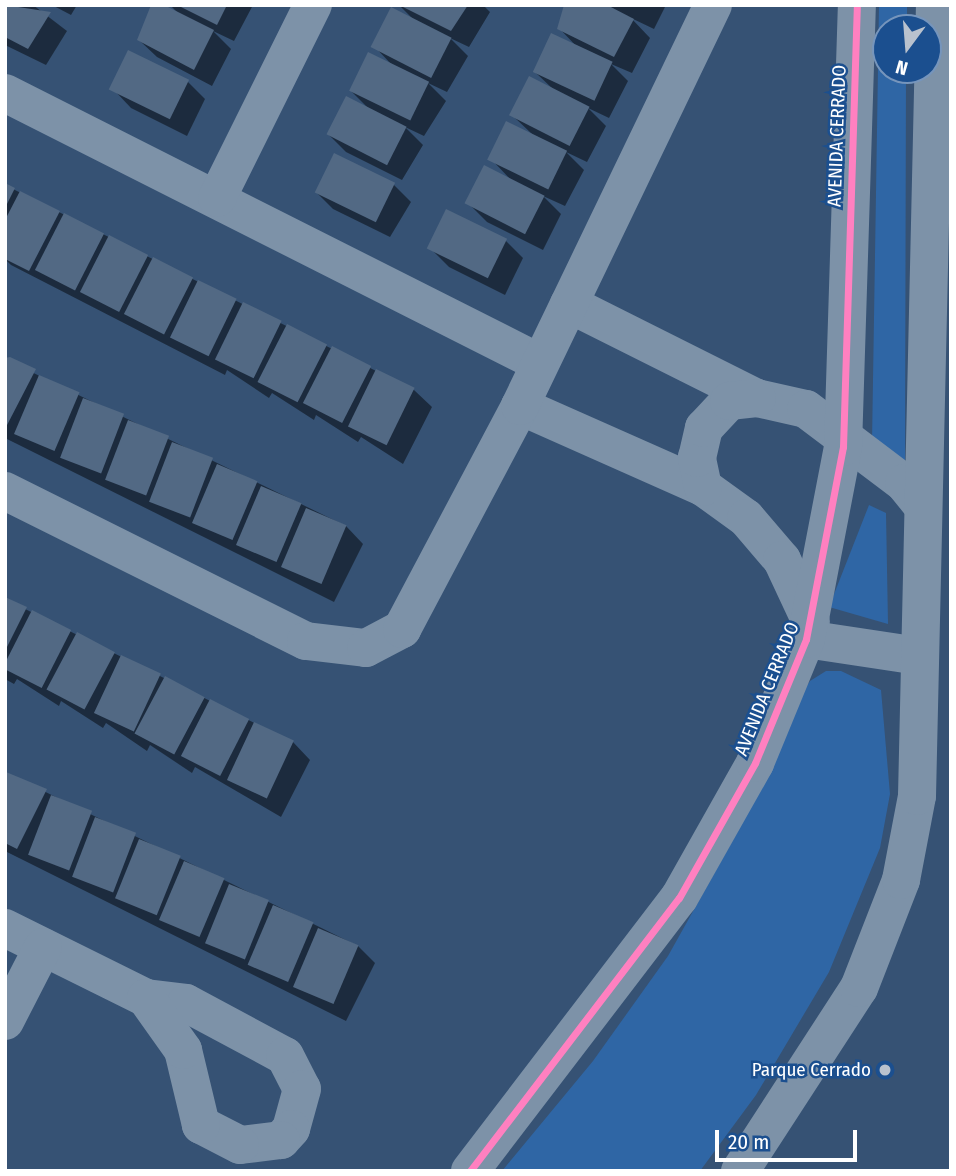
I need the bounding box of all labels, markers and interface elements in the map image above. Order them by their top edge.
north arrow [872,14,942,84]
text: N [893,55,910,80]
street label: AVENIDA CERRADO [823,64,851,208]
street label: AVENIDA CERRADO [730,619,804,759]
place label: Parque Cerrado [752,1059,871,1081]
marker: Parque Cerrado [877,1062,893,1078]
scale bar [718,1116,860,1160]
text: 20 m [728,1129,769,1155]

